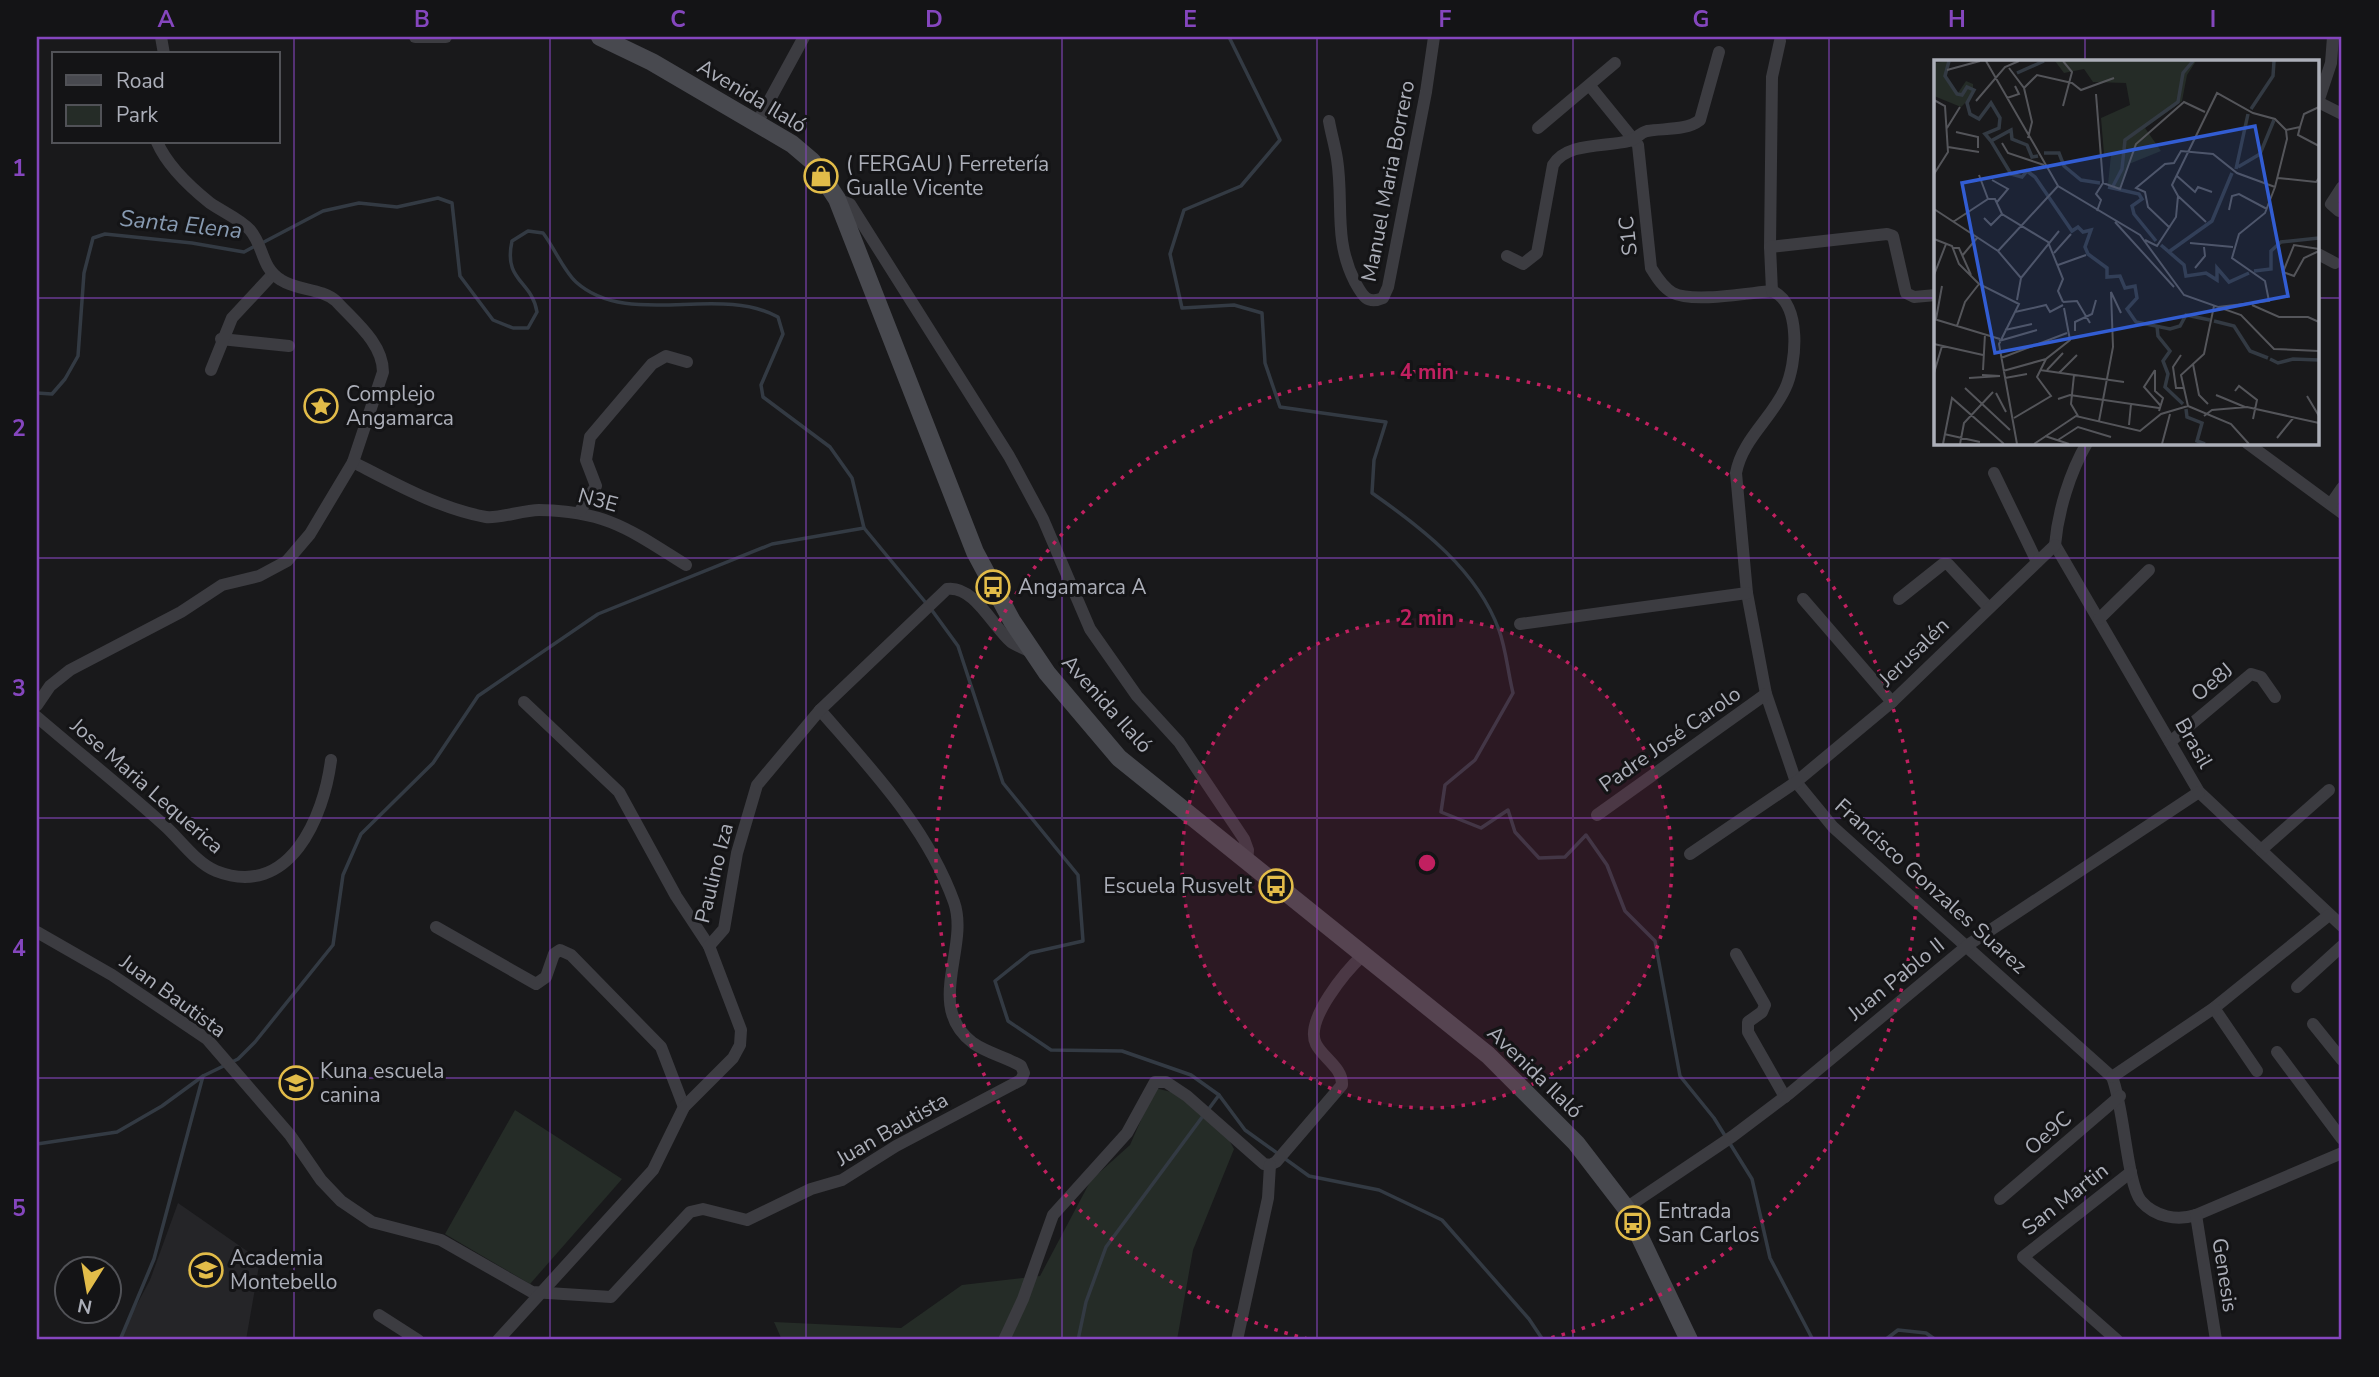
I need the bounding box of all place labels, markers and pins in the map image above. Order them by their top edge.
place label: ( FERGAU ) Ferretería Gualle Vicente [846,150,1049,202]
shop icon: ( FERGAU ) Ferretería Gualle Vicente [802,157,840,195]
place label: Complejo Angamarca [346,380,454,432]
place icon: Complejo Angamarca [302,387,340,425]
bus stop icon: Angamarca A [974,568,1012,606]
place label: Angamarca A [1018,573,1147,601]
centre of rings [1415,851,1439,875]
bus stop icon: Escuela Rusvelt [1257,867,1295,905]
place label: Escuela Rusvelt [1103,872,1253,900]
place label: Kuna escuela canina [320,1057,444,1109]
school or university icon: Kuna escuela canina [277,1064,315,1102]
place label: Entrada San Carlos [1658,1197,1760,1249]
bus stop icon: Entrada San Carlos [1614,1204,1652,1242]
place label: Academia Montebello [230,1244,337,1296]
school or university icon: Academia Montebello [187,1251,225,1289]

